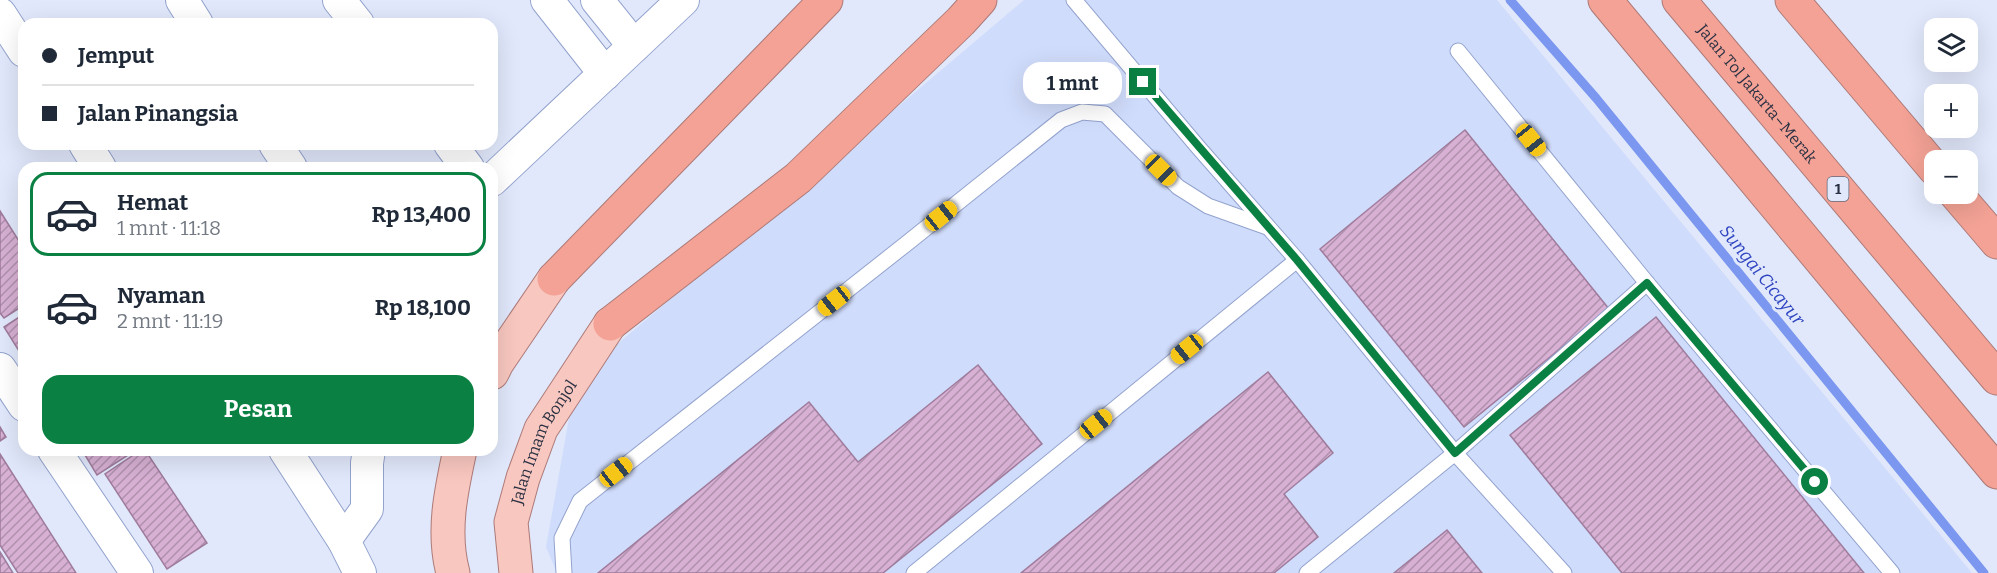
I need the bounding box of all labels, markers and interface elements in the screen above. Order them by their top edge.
map controls [1924,18,1978,204]
button: layers [1924,18,1978,72]
street label: Jalan Tol Jakarta–Merak [1693,20,1821,167]
text: Jemput [78,42,154,69]
callout: 1 mnt [1023,61,1122,103]
route end [1129,68,1156,95]
text: 1 mnt [1046,71,1099,95]
button: + [1924,84,1978,138]
text: Jalan Pinangsia [78,100,238,127]
car [1513,120,1549,160]
button: − [1924,150,1978,204]
car [1142,151,1180,189]
road number: 1 [1828,177,1848,201]
icon: car [45,187,99,241]
text: Hemat [117,189,188,216]
car [921,198,961,234]
text: Rp 13,400 [372,201,471,228]
text: 1 mnt · 11:18 [117,216,221,240]
water label: Sungai Cicayur [1715,220,1810,330]
icon: car [45,280,99,334]
text: Nyaman [117,282,205,309]
car [814,283,854,319]
text: Rp 18,100 [375,294,471,321]
text: 2 mnt · 11:19 [117,309,223,333]
car [1167,331,1207,367]
button: Pesan [42,375,474,444]
street label: Jalan Imam Bonjol [507,376,581,508]
car [1076,406,1116,442]
car [596,454,636,490]
route start [1801,468,1828,495]

